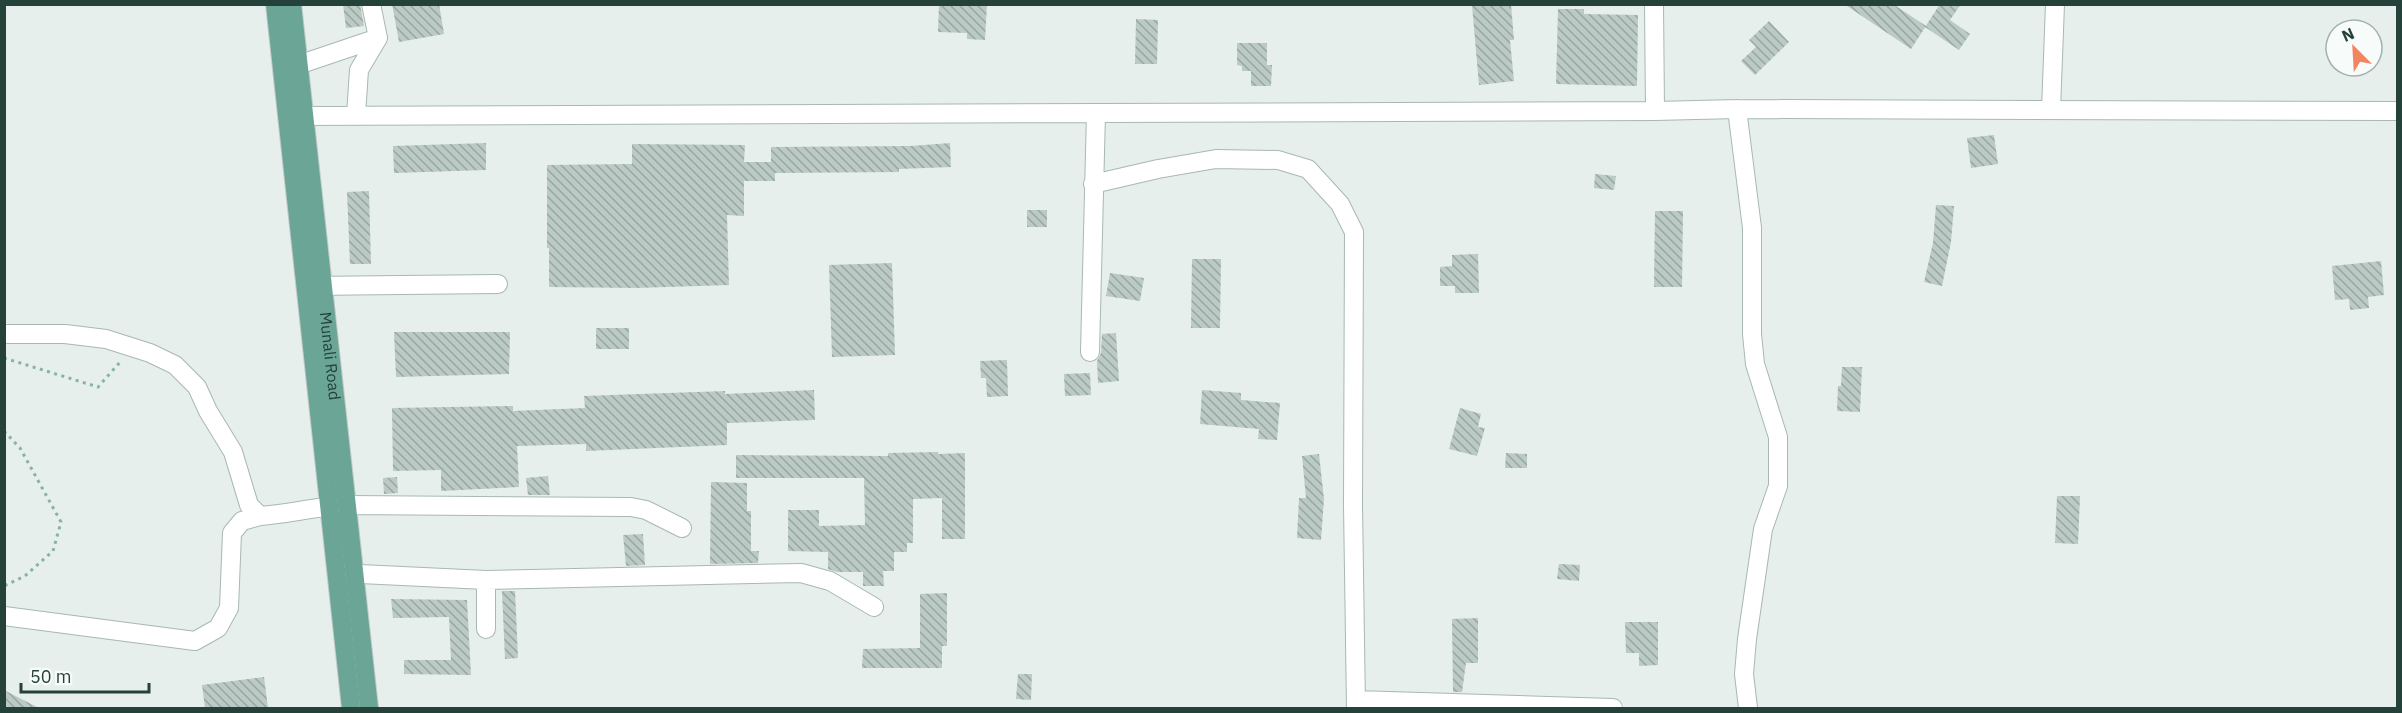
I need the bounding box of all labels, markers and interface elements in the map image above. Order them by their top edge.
north arrow [2324,18,2384,78]
text: N [2339,23,2357,46]
street label: Munali Road [316,311,345,401]
scale bar [21,656,148,694]
text: 50 m [30,665,72,688]

